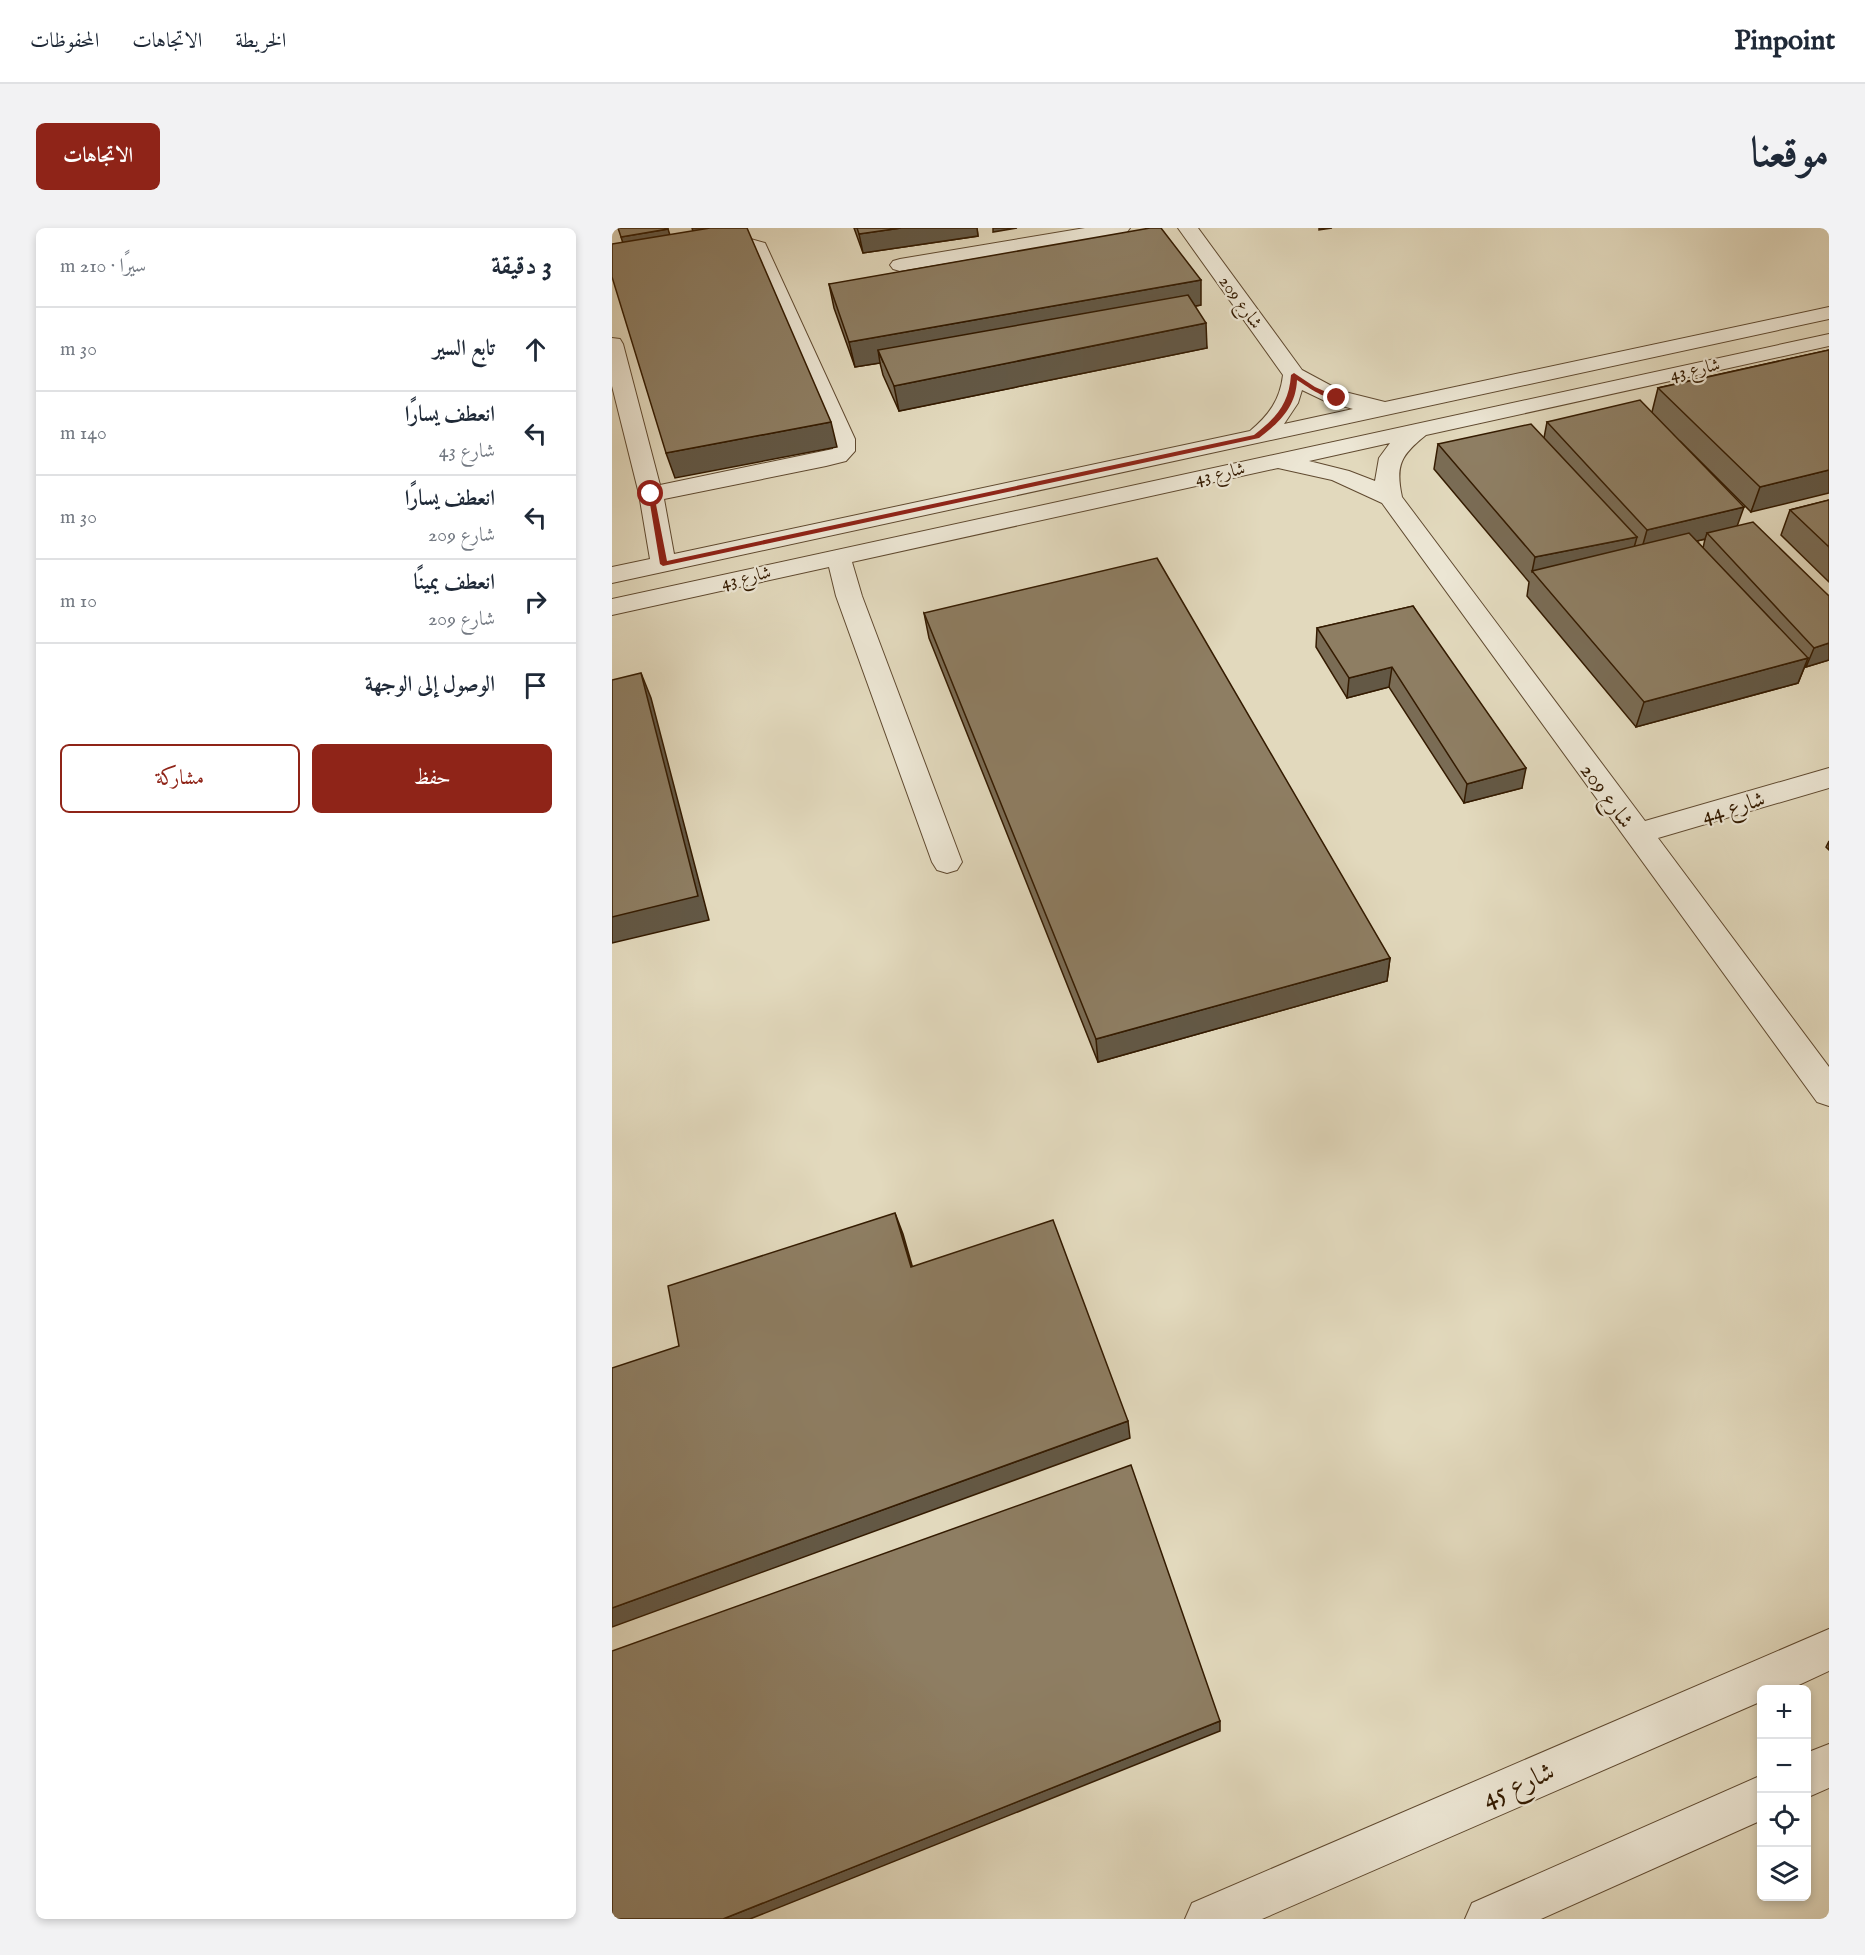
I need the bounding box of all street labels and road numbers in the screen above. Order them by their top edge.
street label: شارع 209 [1211,272,1267,335]
street label: شارع 43 [1668,354,1723,389]
street label: شارع 43 [1193,458,1248,493]
street label: شارع 43 [719,562,774,597]
street label: شارع 209 [1571,758,1639,836]
street label: شارع 44 [1699,786,1769,833]
street label: شارع 45 [1477,1755,1561,1819]

